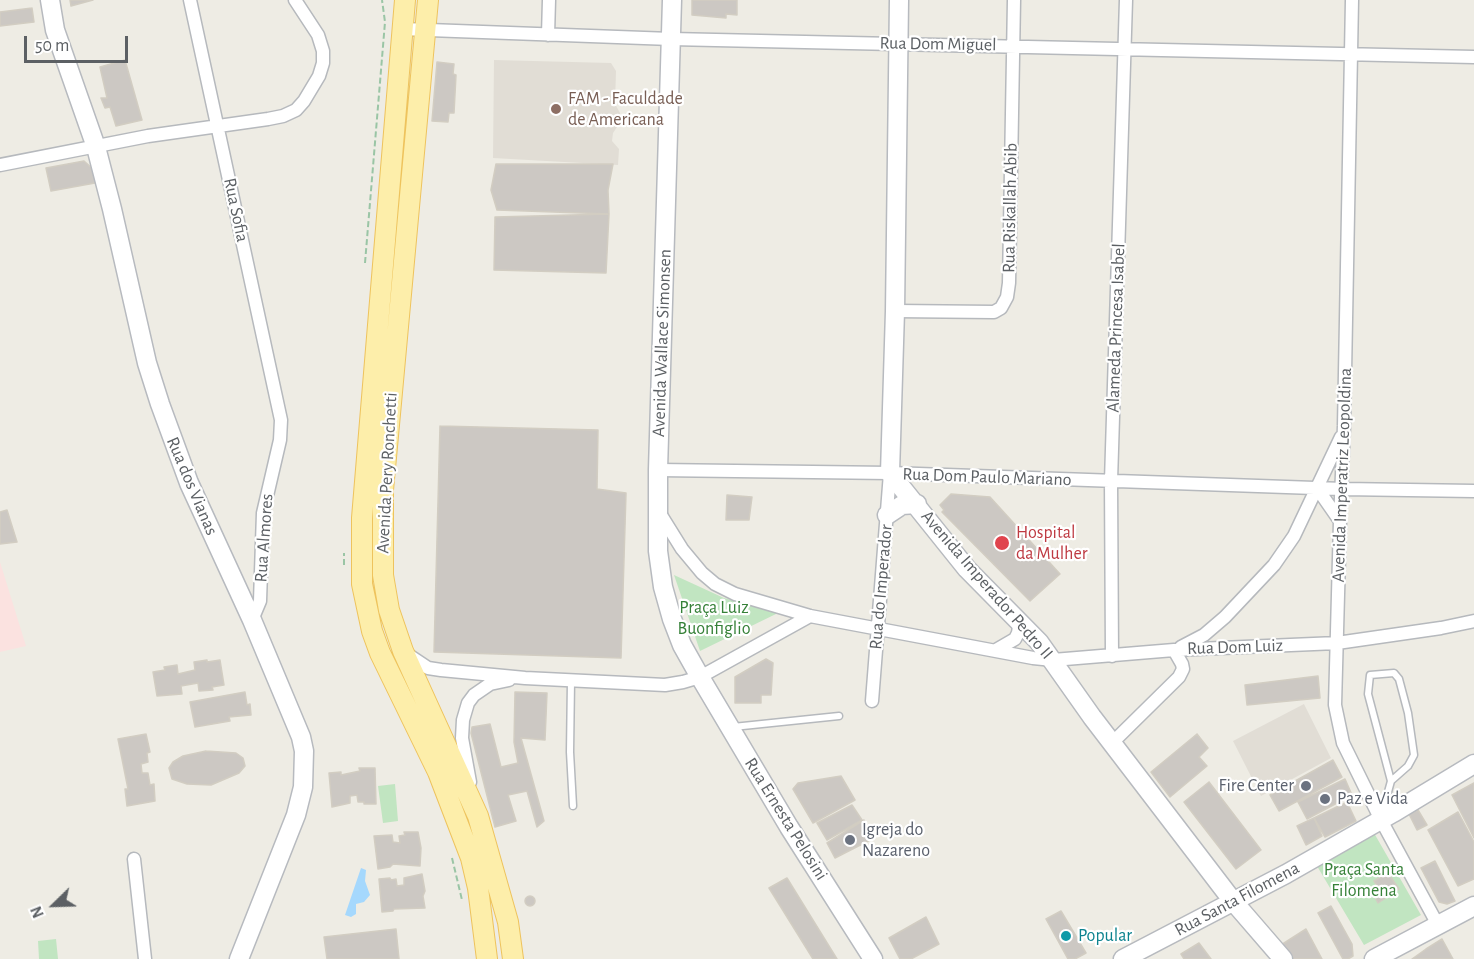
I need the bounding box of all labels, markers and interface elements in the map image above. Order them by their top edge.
scale bar [27,24,130,62]
street label: Rua Dom Miguel [879,32,997,56]
text: 50 m [35,37,69,55]
place label: FAM - Faculdade de Americana [568,88,683,130]
marker: FAM - Faculdade de Americana [549,102,563,116]
street label: Rua Riskallah Abib [998,143,1022,273]
street label: Rua Sofia [219,176,253,244]
street label: Alameda Princesa Isabel [1102,243,1130,413]
street label: Avenida Wallace Simonsen [648,249,676,437]
street label: Avenida Imperatriz Leopoldina [1327,367,1357,583]
street label: Avenida Pery Ronchetti [372,392,402,554]
street label: Rua dos Vianas [162,434,222,538]
street label: Rua Dom Paulo Mariano [902,463,1072,491]
street label: Rua Almores [250,493,278,583]
street label: Avenida Imperador Pedro II [916,506,1058,664]
place label: Hospital da Mulher [1016,522,1088,564]
street label: Rua do Imperador [865,524,897,650]
marker: Hospital da Mulher [993,534,1011,552]
park label: Praça Luiz Buonfiglio [678,597,750,640]
street label: Rua Dom Luiz [1187,635,1283,659]
street label: Rua Ernesta Pelosini [740,754,832,884]
place label: Fire Center [1219,775,1294,797]
marker: Fire Center [1299,779,1313,793]
place label: Paz e Vida [1337,788,1408,810]
marker: Paz e Vida [1318,792,1332,806]
place label: Igreja do Nazareno [862,819,930,862]
marker: Igreja do Nazareno [843,833,857,847]
street label: Rua Santa Filomena [1171,857,1303,941]
park label: Praça Santa Filomena [1324,859,1404,902]
north arrow [24,875,84,935]
text: N [28,904,47,920]
place label: Popular [1078,925,1132,947]
marker: Popular [1059,929,1073,943]

